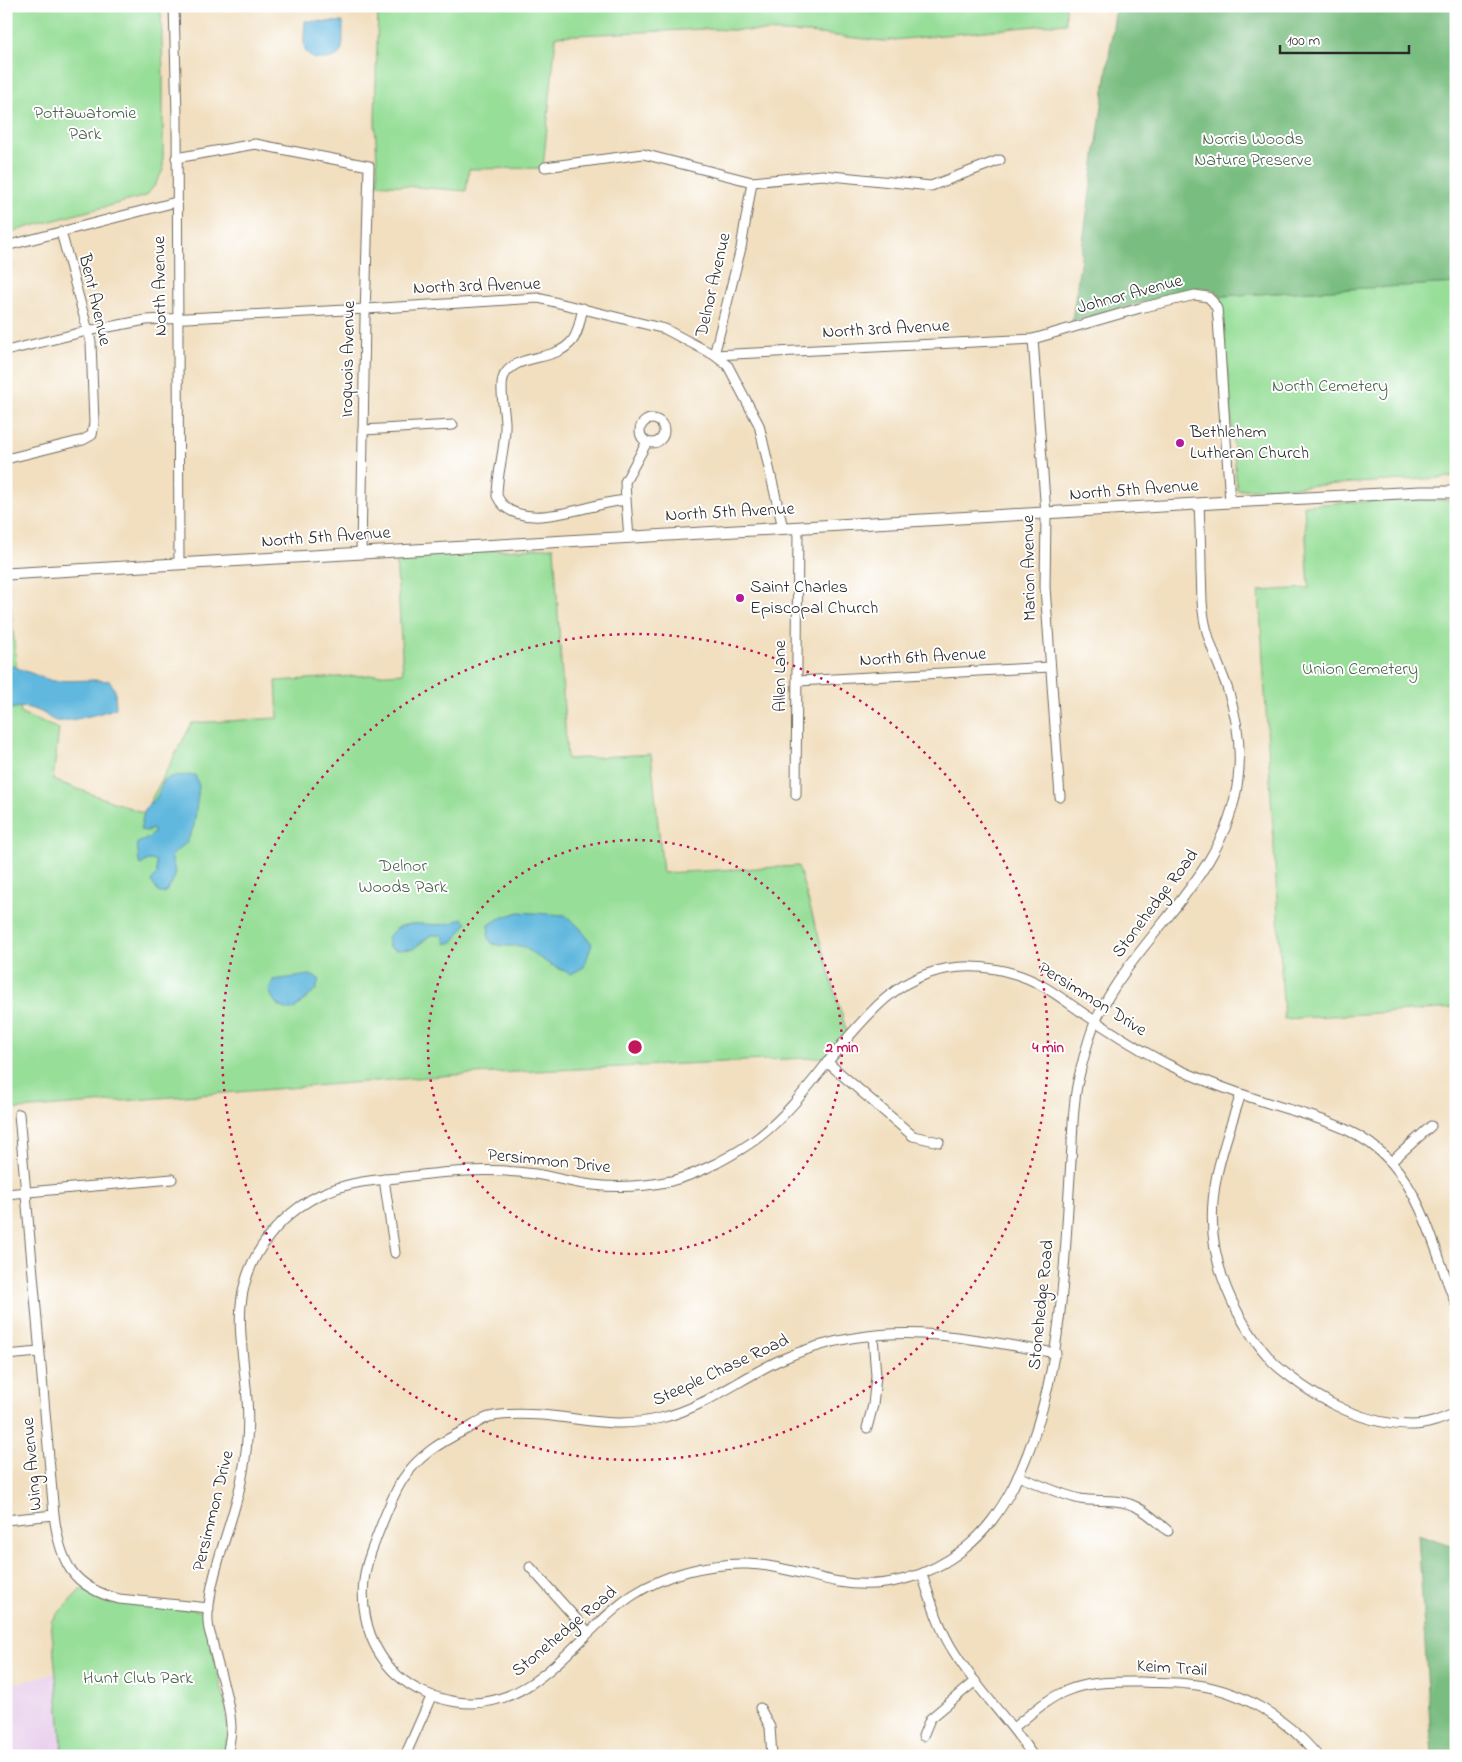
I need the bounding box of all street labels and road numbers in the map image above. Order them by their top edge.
street label: Delnor Avenue [689,229,739,341]
street label: North Avenue [147,235,175,336]
street label: Bent Avenue [71,251,117,349]
street label: Johnor Avenue [1074,268,1187,322]
street label: North 3rd Avenue [413,272,542,302]
street label: Iroquois Avenue [335,299,363,418]
street label: North 3rd Avenue [822,314,951,346]
street label: North 5th Avenue [1069,473,1200,508]
street label: North 5th Avenue [665,497,796,529]
street label: Marion Avenue [1016,514,1044,621]
street label: North 5th Avenue [261,520,392,555]
street label: Allen Lane [768,639,794,712]
street label: North 6th Avenue [859,642,988,674]
street label: Stonehedge Road [1106,844,1206,965]
street label: Persimmon Drive [1033,956,1152,1044]
street label: Persimmon Drive [486,1143,613,1181]
street label: Stonehedge Road [1022,1239,1063,1371]
street label: Steeple Chase Road [649,1328,793,1414]
street label: Wing Avenue [16,1415,51,1512]
street label: Persimmon Drive [186,1447,242,1574]
street label: Stonehedge Road [507,1580,624,1685]
street label: Keim Trail [1136,1654,1208,1684]

